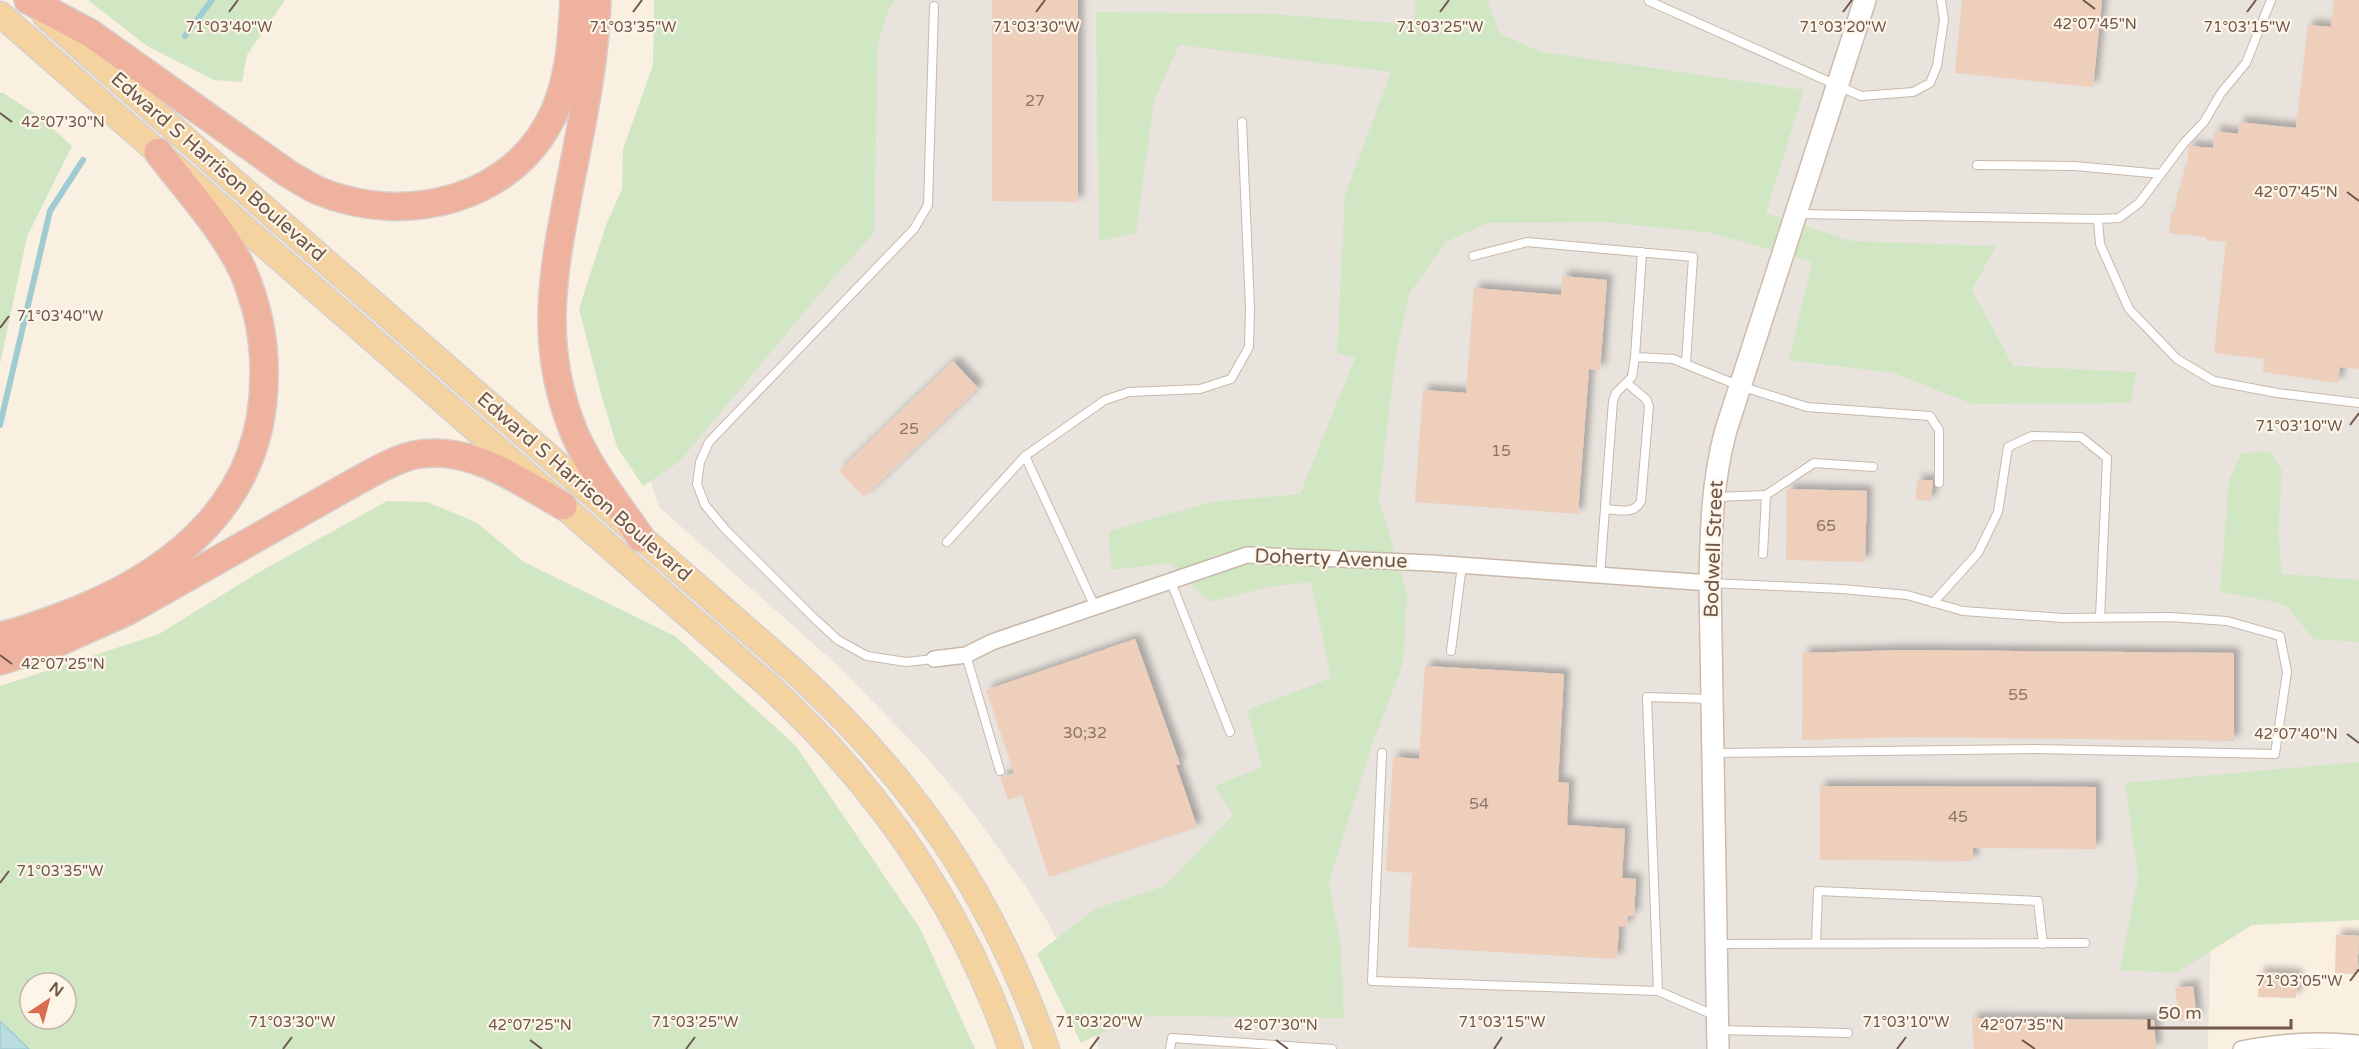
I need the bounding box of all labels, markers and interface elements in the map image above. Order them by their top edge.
text: 42°07'45"N [2053,15,2137,33]
text: 71°03'40"W [186,18,272,36]
text: 71°03'35"W [590,18,676,36]
text: 71°03'30"W [993,18,1079,36]
text: 71°03'25"W [1397,18,1483,36]
text: 71°03'20"W [1800,18,1886,36]
text: 71°03'15"W [2204,18,2290,36]
street label: Edward S Harrison Boulevard [106,67,330,267]
house number: 27 [1025,91,1045,111]
text: 42°07'30"N [21,113,105,131]
text: 42°07'45"N [2254,183,2338,201]
text: 71°03'40"W [17,307,103,325]
street label: Edward S Harrison Boulevard [472,387,696,587]
text: 71°03'10"W [2256,417,2342,435]
house number: 25 [899,419,919,439]
house number: 15 [1491,441,1511,461]
street label: Bodwell Street [1700,479,1728,618]
house number: 65 [1816,516,1836,536]
street label: Doherty Avenue [1254,544,1408,574]
text: 42°07'25"N [21,655,105,673]
house number: 55 [2008,685,2028,705]
house number: 30;32 [1063,723,1107,743]
text: 42°07'40"N [2254,725,2338,743]
house number: 54 [1469,794,1489,814]
house number: 45 [1948,807,1968,827]
text: 71°03'35"W [17,862,103,880]
north arrow [18,971,78,1031]
text: 71°03'05"W [2256,972,2342,990]
text: N [45,978,67,1002]
scale bar [2149,992,2292,1030]
text: 50 m [2158,1002,2202,1024]
text: 71°03'30"W [249,1013,335,1031]
text: 71°03'25"W [652,1013,738,1031]
text: 71°03'20"W [1056,1013,1142,1031]
text: 71°03'15"W [1459,1013,1545,1031]
text: 71°03'10"W [1863,1013,1949,1031]
text: 42°07'25"N [488,1016,572,1034]
text: 42°07'30"N [1234,1016,1318,1034]
text: 42°07'35"N [1980,1016,2064,1034]

